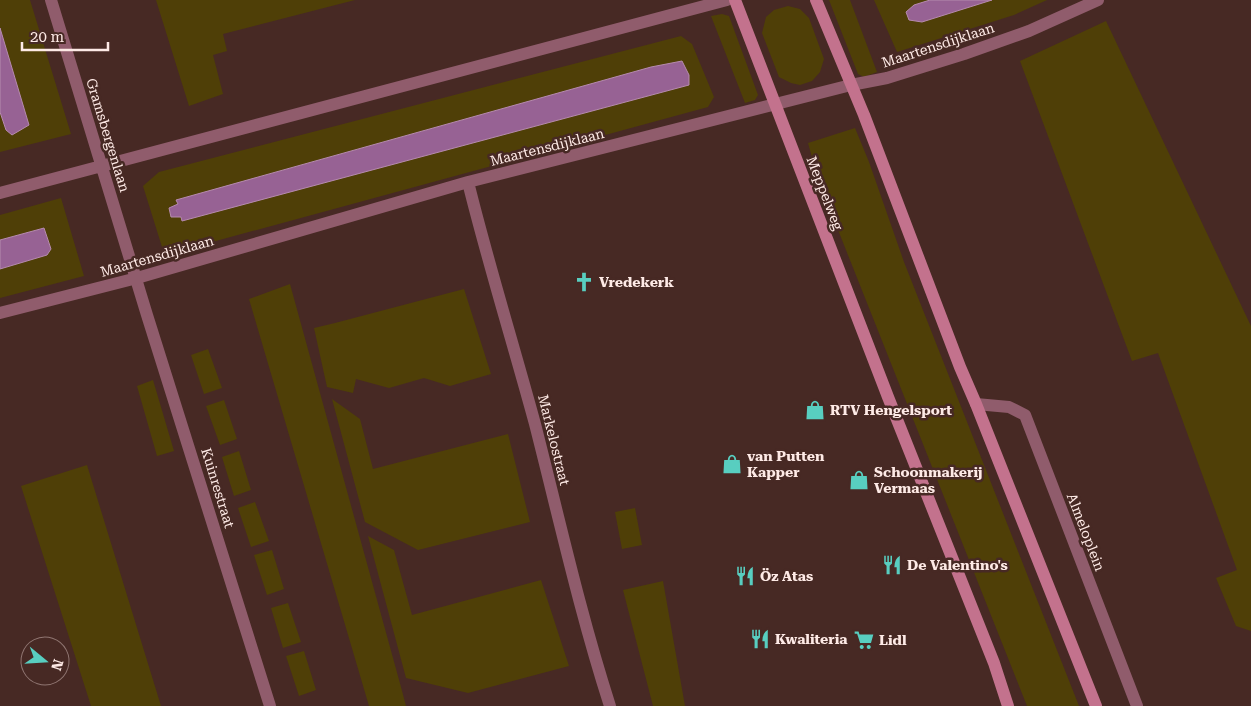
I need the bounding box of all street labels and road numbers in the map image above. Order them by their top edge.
street label: Maartensdijklaan [880,19,996,71]
street label: Gramsbergenlaan [83,76,133,194]
street label: Maartensdijklaan [488,125,606,169]
street label: Meppelweg [804,154,846,232]
street label: Maartensdijklaan [99,232,215,280]
street label: Markelostraat [535,393,573,487]
street label: Kuinrestraat [198,446,238,530]
street label: Almeloplein [1064,491,1108,573]

